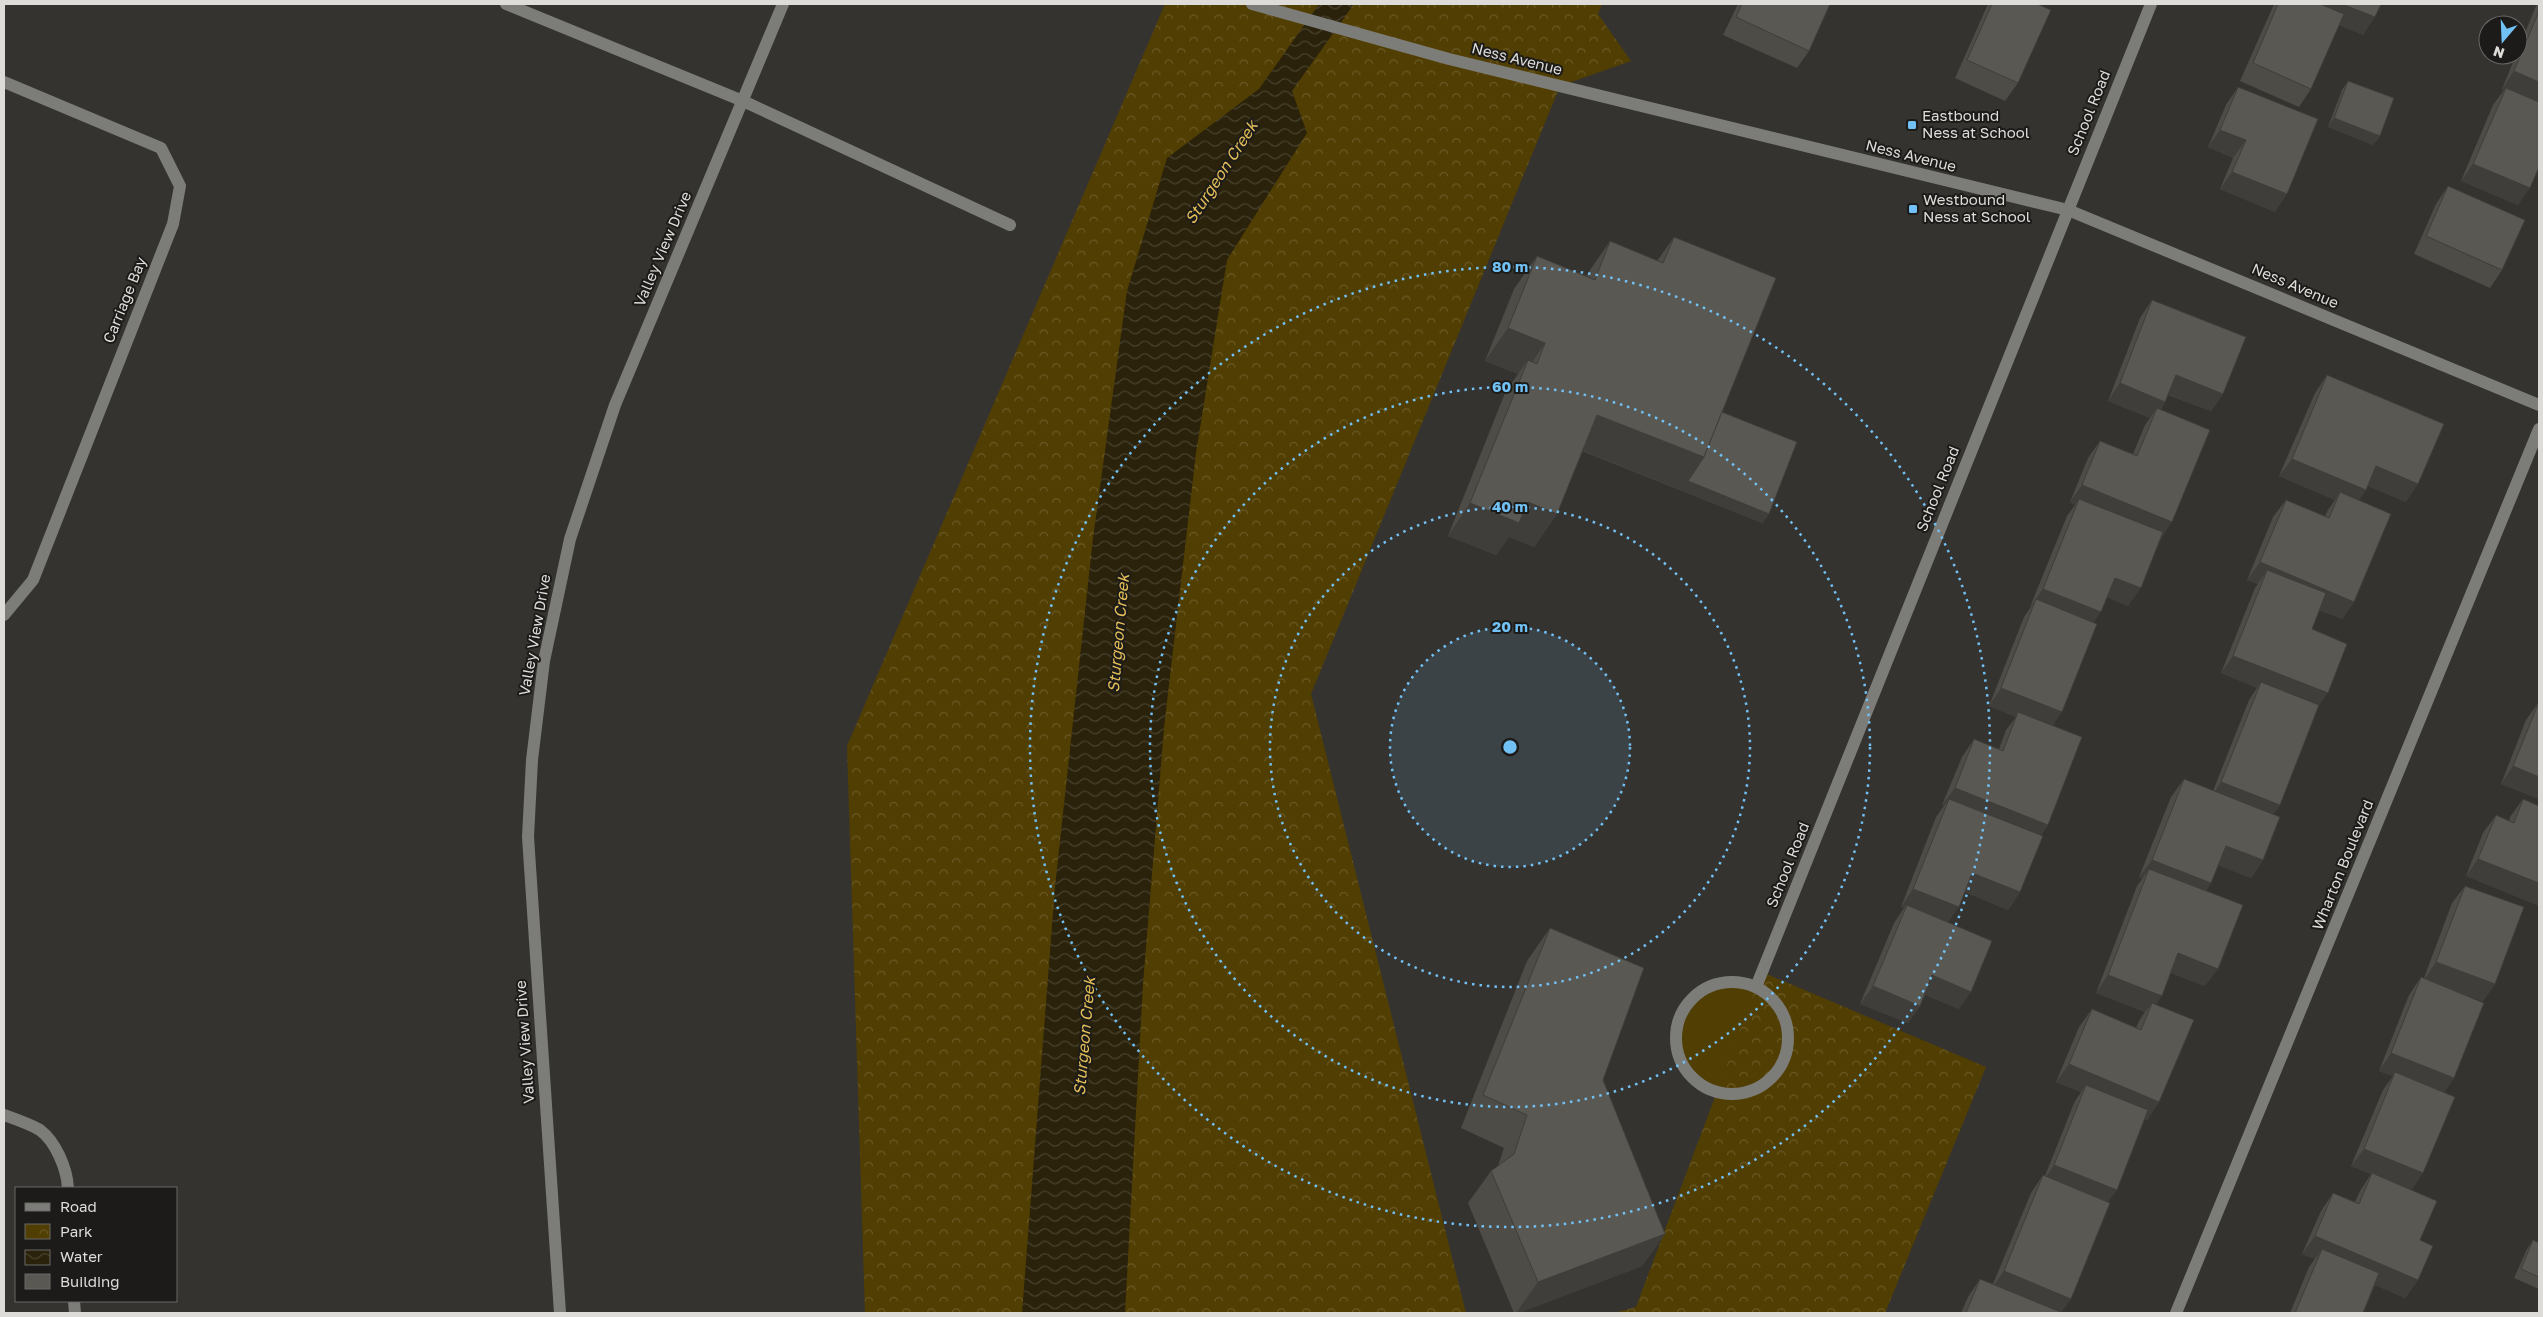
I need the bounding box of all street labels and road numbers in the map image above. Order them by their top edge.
street label: Ness Avenue [1470,38,1565,78]
street label: School Road [2063,67,2113,158]
street label: Ness Avenue [1864,135,1959,175]
street label: Valley View Drive [630,188,695,309]
street label: Carriage Bay [99,253,150,345]
street label: Ness Avenue [2249,259,2342,312]
street label: School Road [1912,443,1962,534]
street label: Valley View Drive [514,572,554,697]
street label: Wharton Boulevard [2308,797,2376,932]
street label: School Road [1762,819,1812,910]
street label: Valley View Drive [511,980,537,1104]

